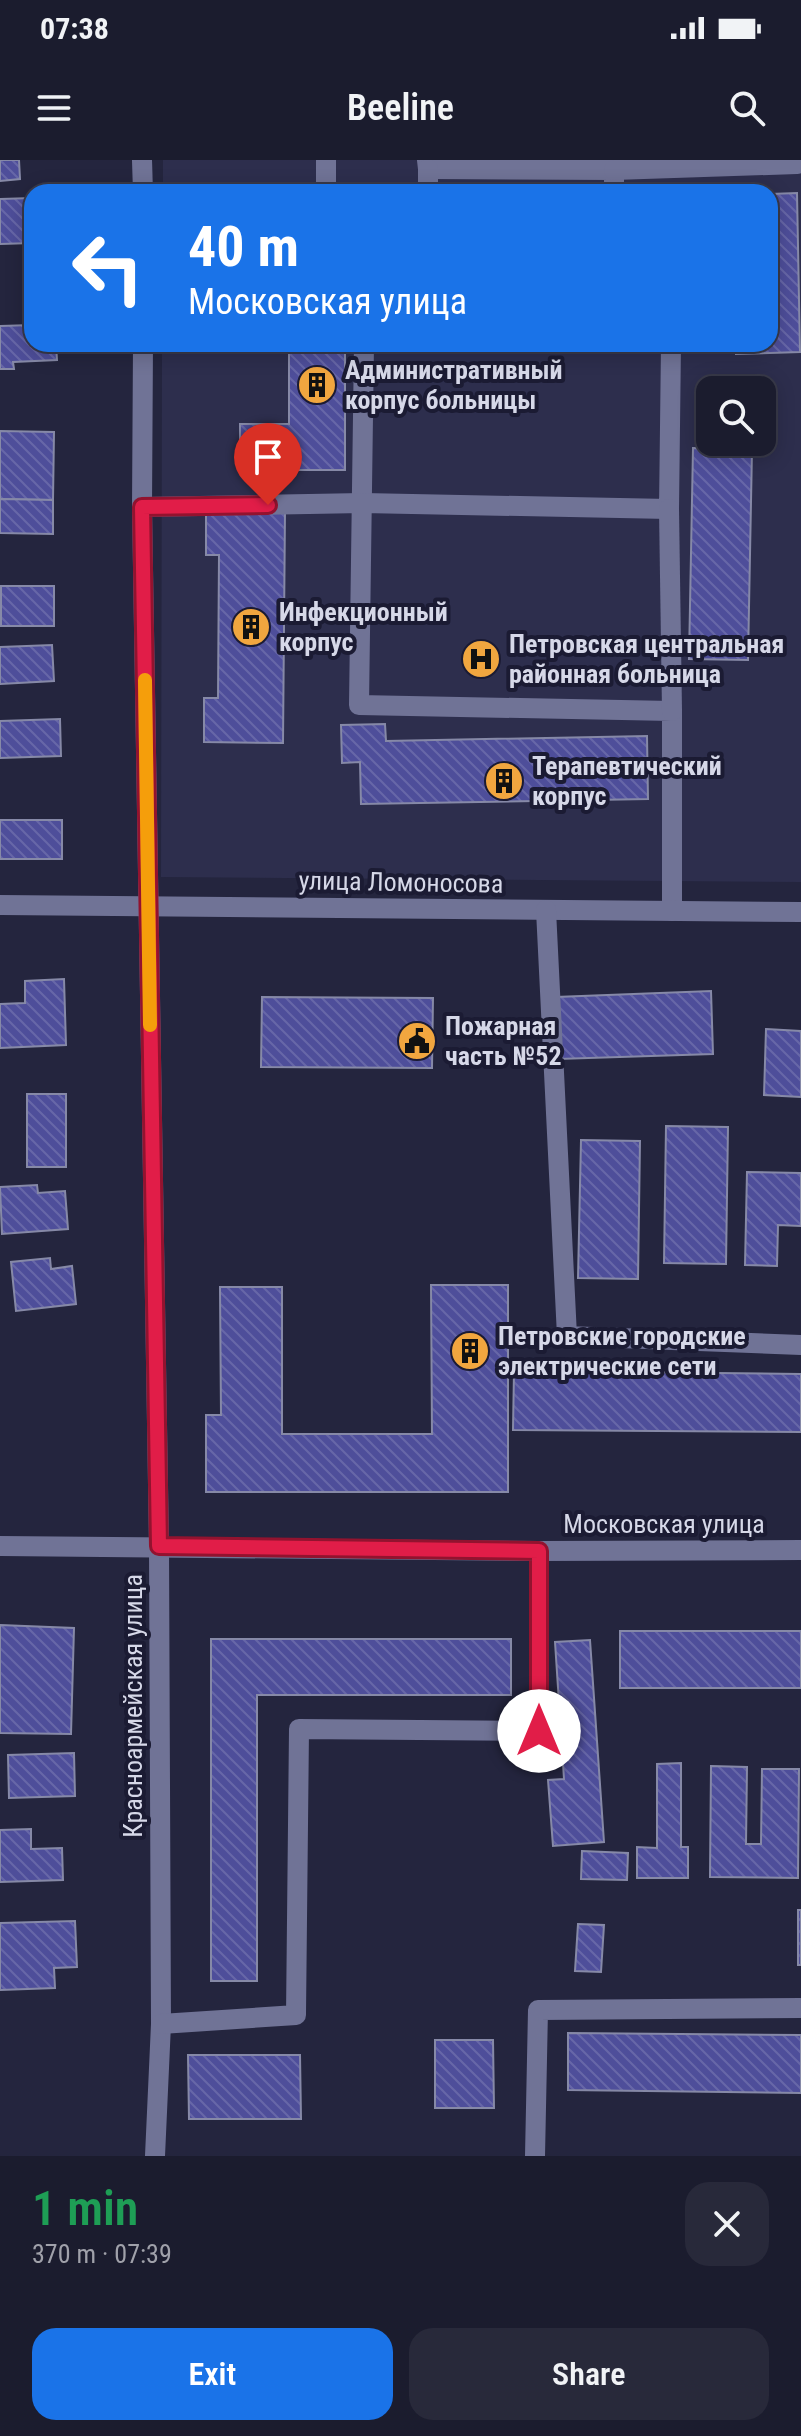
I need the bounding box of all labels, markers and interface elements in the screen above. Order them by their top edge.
text: 07:38 [40,11,109,46]
icon: menu [32,86,76,130]
icon: search [725,86,769,130]
text: Beeline [347,87,454,129]
text: 40 m [188,214,299,280]
icon: left [56,216,160,320]
text: Московская улица [188,281,467,323]
place label: Административный корпус больницы [345,355,563,415]
building icon: Административный корпус больницы [296,364,338,406]
map controls [696,376,776,456]
button: search [696,376,776,456]
pin [234,423,302,505]
icon: arrive [246,435,290,479]
place label: Инфекционный корпус [279,597,448,657]
building icon: Инфекционный корпус [230,606,272,648]
place label: Петровская центральная районная больница [509,629,784,689]
hospital icon: Петровская центральная районная больница [460,638,502,680]
place label: Терапевтический корпус [532,751,722,811]
building icon: Терапевтический корпус [483,760,525,802]
street label: улица Ломоносова [298,865,504,899]
place label: Пожарная часть №52 [445,1011,562,1071]
public building icon: Пожарная часть №52 [396,1020,438,1062]
place label: Петровские городские электрические сети [498,1321,746,1381]
building icon: Петровские городские электрические сети [449,1330,491,1372]
street label: Московская улица [563,1509,765,1539]
street label: Красноармейская улица [118,1574,148,1838]
position arrow [497,1689,581,1773]
text: 1 min [32,2180,138,2237]
button: close [685,2182,769,2266]
text: 370 m · 07:39 [32,2239,172,2269]
button: Exit [32,2328,393,2420]
button: Share [409,2328,769,2420]

